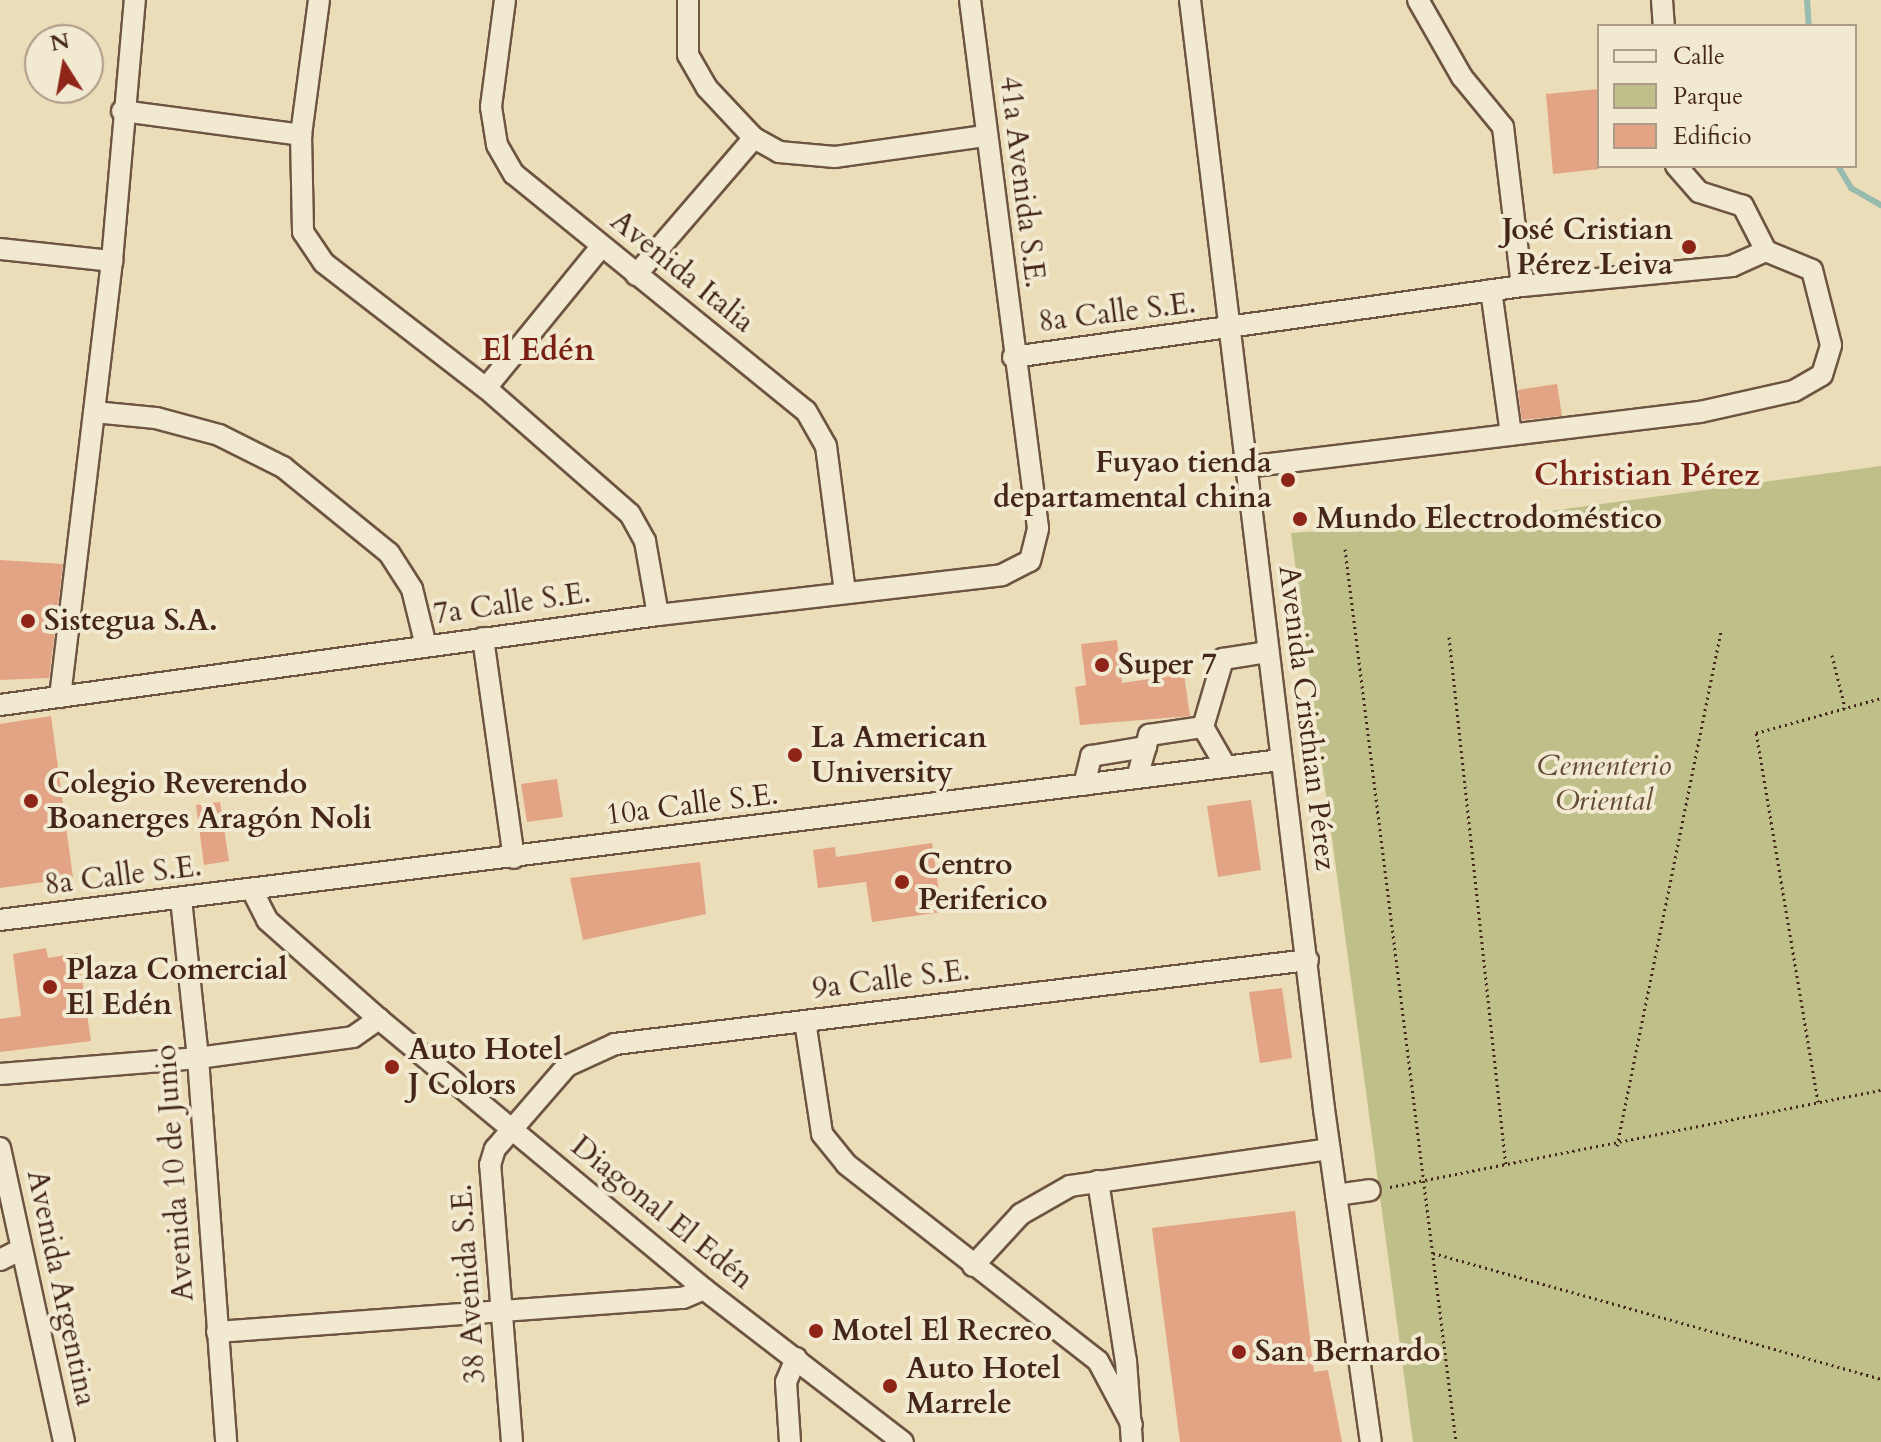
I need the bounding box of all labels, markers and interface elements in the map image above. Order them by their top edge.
north arrow [24,24,104,104]
legend [1597,24,1857,168]
text: N [48,26,72,59]
text: Calle [1673,40,1725,73]
street label: 41a Avenida S.E. [991,74,1053,290]
text: Parque [1673,80,1743,113]
text: Edificio [1673,120,1752,153]
street label: Avenida Italia [603,203,761,341]
place label: José Cristian Pérez Leiva [1502,212,1673,282]
marker: José Cristian Pérez Leiva [1680,238,1698,256]
street label: 8a Calle S.E. [1036,286,1198,340]
district label: El Edén [481,331,595,369]
place label: Fuyao tienda departamental china [993,445,1272,516]
district label: Christian Pérez [1534,456,1760,494]
marker: Fuyao tienda departamental china [1279,471,1297,489]
place label: Mundo Electrodoméstico [1316,501,1662,537]
marker: Mundo Electrodoméstico [1291,510,1309,528]
street label: Avenida Cristhian Pérez [1270,564,1344,872]
street label: 7a Calle S.E. [431,575,593,633]
place label: Sistegua S.A. [44,603,218,639]
marker: Sistegua S.A. [19,612,37,630]
place label: Super 7 [1118,647,1217,683]
marker: Super 7 [1093,656,1111,674]
place label: La American University [811,720,987,790]
marker: La American University [786,746,804,764]
park label: Cementerio Oriental [1537,748,1671,818]
place label: Colegio Reverendo Boanerges Aragón Noli [47,766,372,836]
street label: 10a Calle S.E. [604,777,780,833]
marker: Colegio Reverendo Boanerges Aragón Noli [22,792,40,810]
place label: Centro Periferico [918,847,1048,918]
street label: 8a Calle S.E. [42,849,204,903]
marker: Centro Periferico [893,873,911,891]
place label: Plaza Comercial El Edén [66,952,288,1022]
street label: 9a Calle S.E. [810,953,972,1007]
marker: Plaza Comercial El Edén [41,978,59,996]
place label: Auto Hotel J Colors [408,1032,562,1102]
street label: Avenida 10 de Junio [148,1043,202,1303]
marker: Auto Hotel J Colors [383,1058,401,1076]
street label: Diagonal El Edén [564,1129,760,1297]
street label: Avenida Argentina [18,1167,104,1409]
street label: 38 Avenida S.E. [444,1183,494,1385]
place label: Motel El Recreo [832,1313,1052,1349]
marker: Motel El Recreo [807,1322,825,1340]
place label: San Bernardo [1255,1334,1440,1370]
marker: San Bernardo [1230,1343,1248,1361]
place label: Auto Hotel Marrele [906,1351,1060,1422]
marker: Auto Hotel Marrele [881,1377,899,1395]

